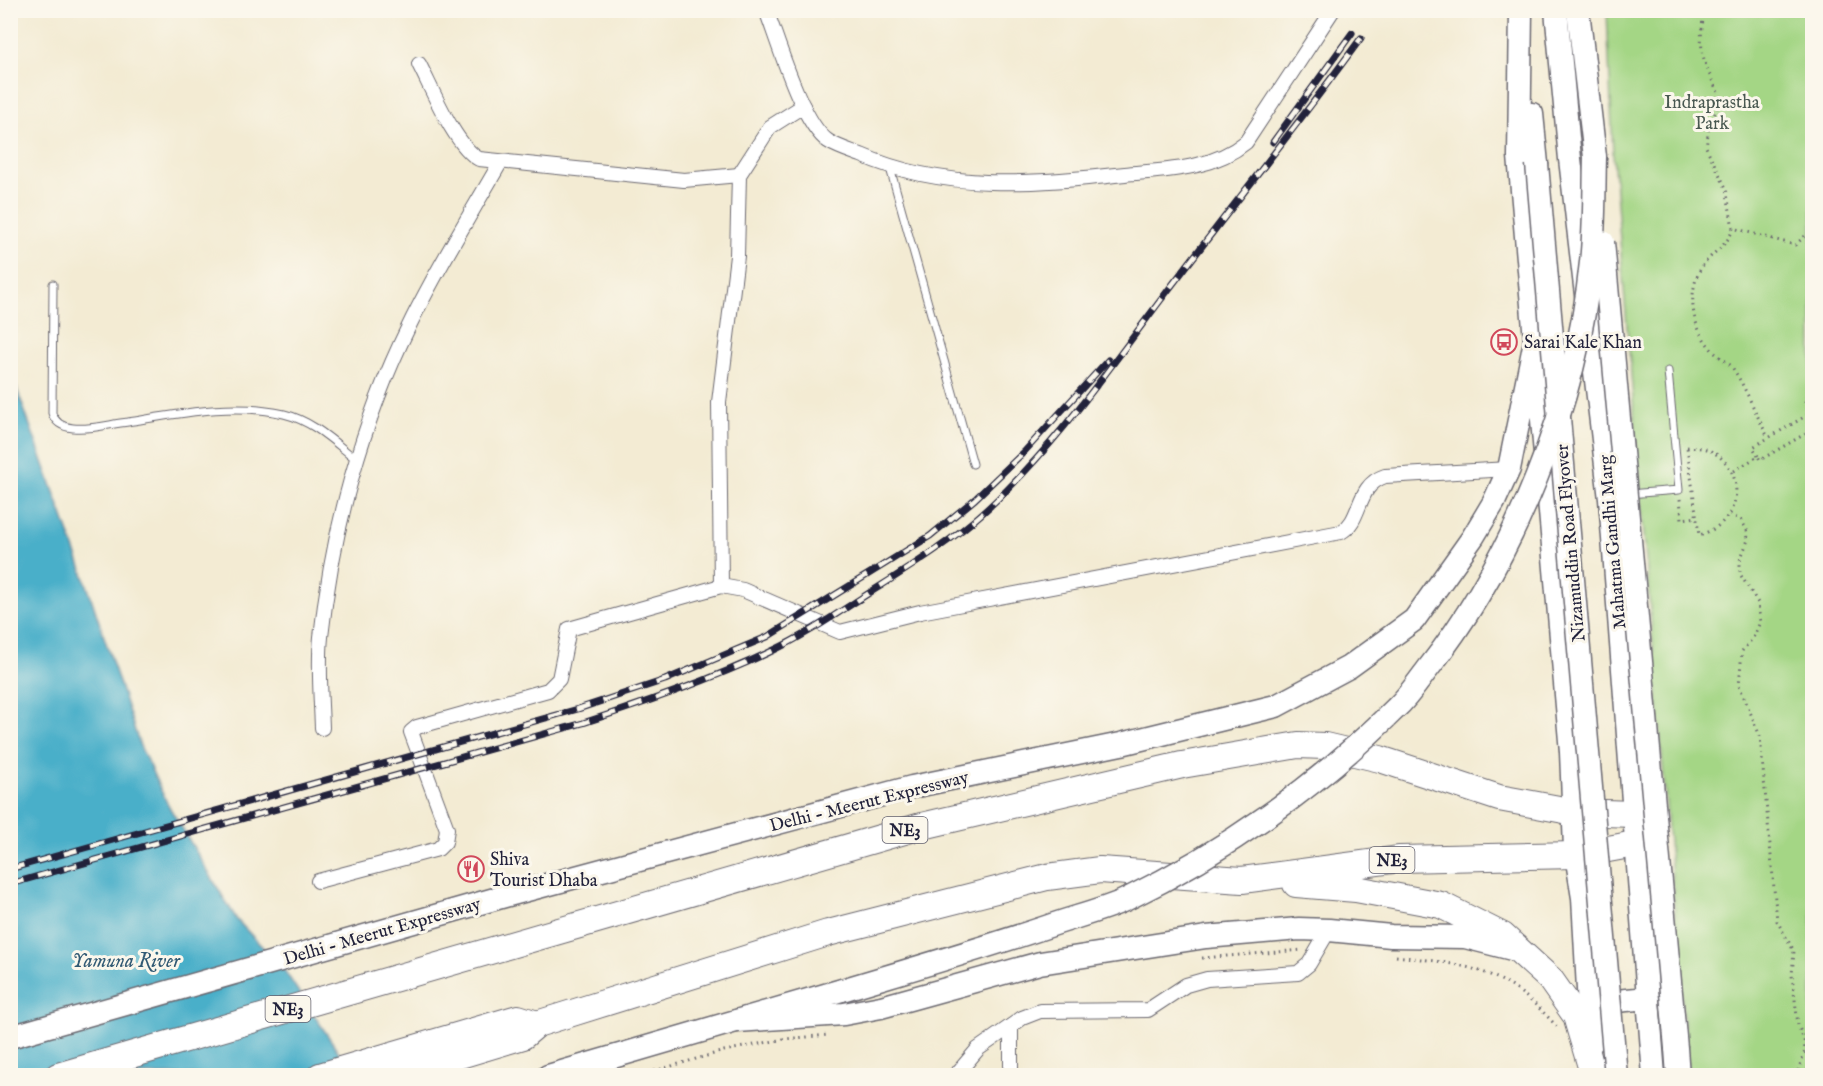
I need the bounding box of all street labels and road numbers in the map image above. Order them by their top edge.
street label: Nizamuddin Road Flyover [1551,443,1592,643]
street label: Mahatma Gandhi Marg [1594,454,1633,630]
street label: Delhi - Meerut Expressway [767,767,971,838]
road number: NE3 [882,817,928,843]
road number: NE3 [1370,847,1414,873]
street label: Delhi - Meerut Expressway [281,893,484,972]
road number: NE3 [266,996,310,1022]

